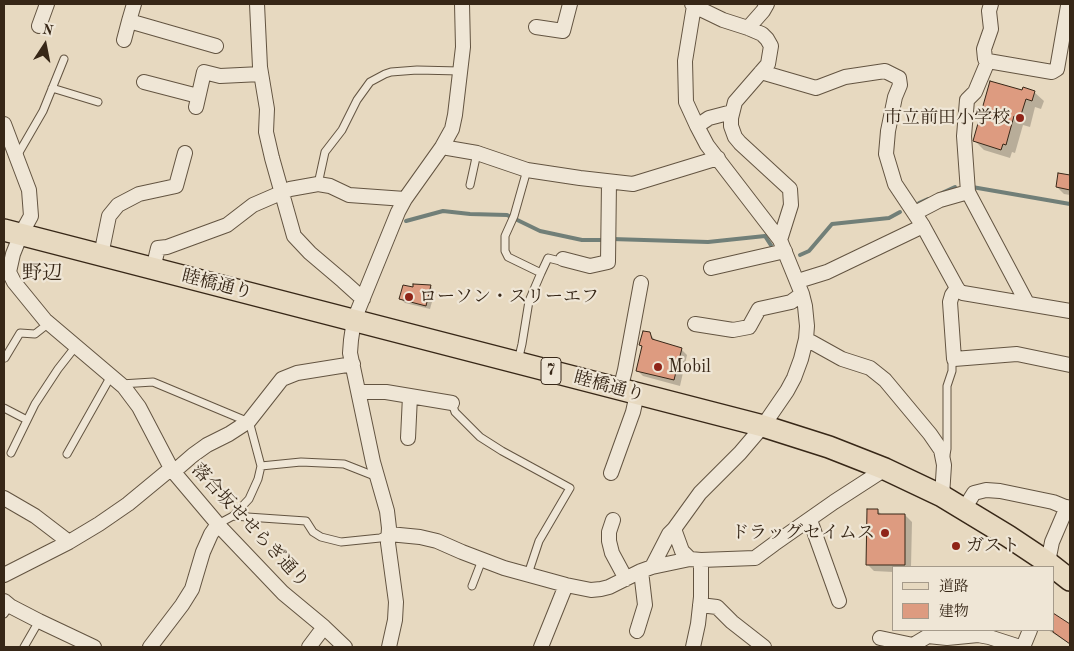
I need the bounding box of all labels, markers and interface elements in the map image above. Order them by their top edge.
north arrow [20,20,70,70]
text: N [41,22,54,38]
place label: 市立前田小学校 [884,107,1010,129]
marker: 市立前田小学校 [1014,112,1026,124]
district label: 野辺 [22,262,62,286]
street label: 睦橋通り [179,266,255,304]
place label: ローソン・スリーエフ [419,286,599,308]
marker: ローソン・スリーエフ [403,291,415,303]
place label: Mobil [668,356,711,378]
road number: 7 [541,358,561,384]
marker: Mobil [652,361,664,373]
street label: 睦橋通り [571,367,647,407]
street label: 落合坂せせらぎ通り [187,459,313,593]
place label: ドラッグセイムス [731,522,875,544]
marker: ドラッグセイムス [879,527,891,539]
place label: ガスト [966,535,1020,557]
marker: ガスト [950,540,962,552]
legend [892,566,1054,631]
text: 道路 [939,580,969,595]
text: 建物 [939,605,969,620]

